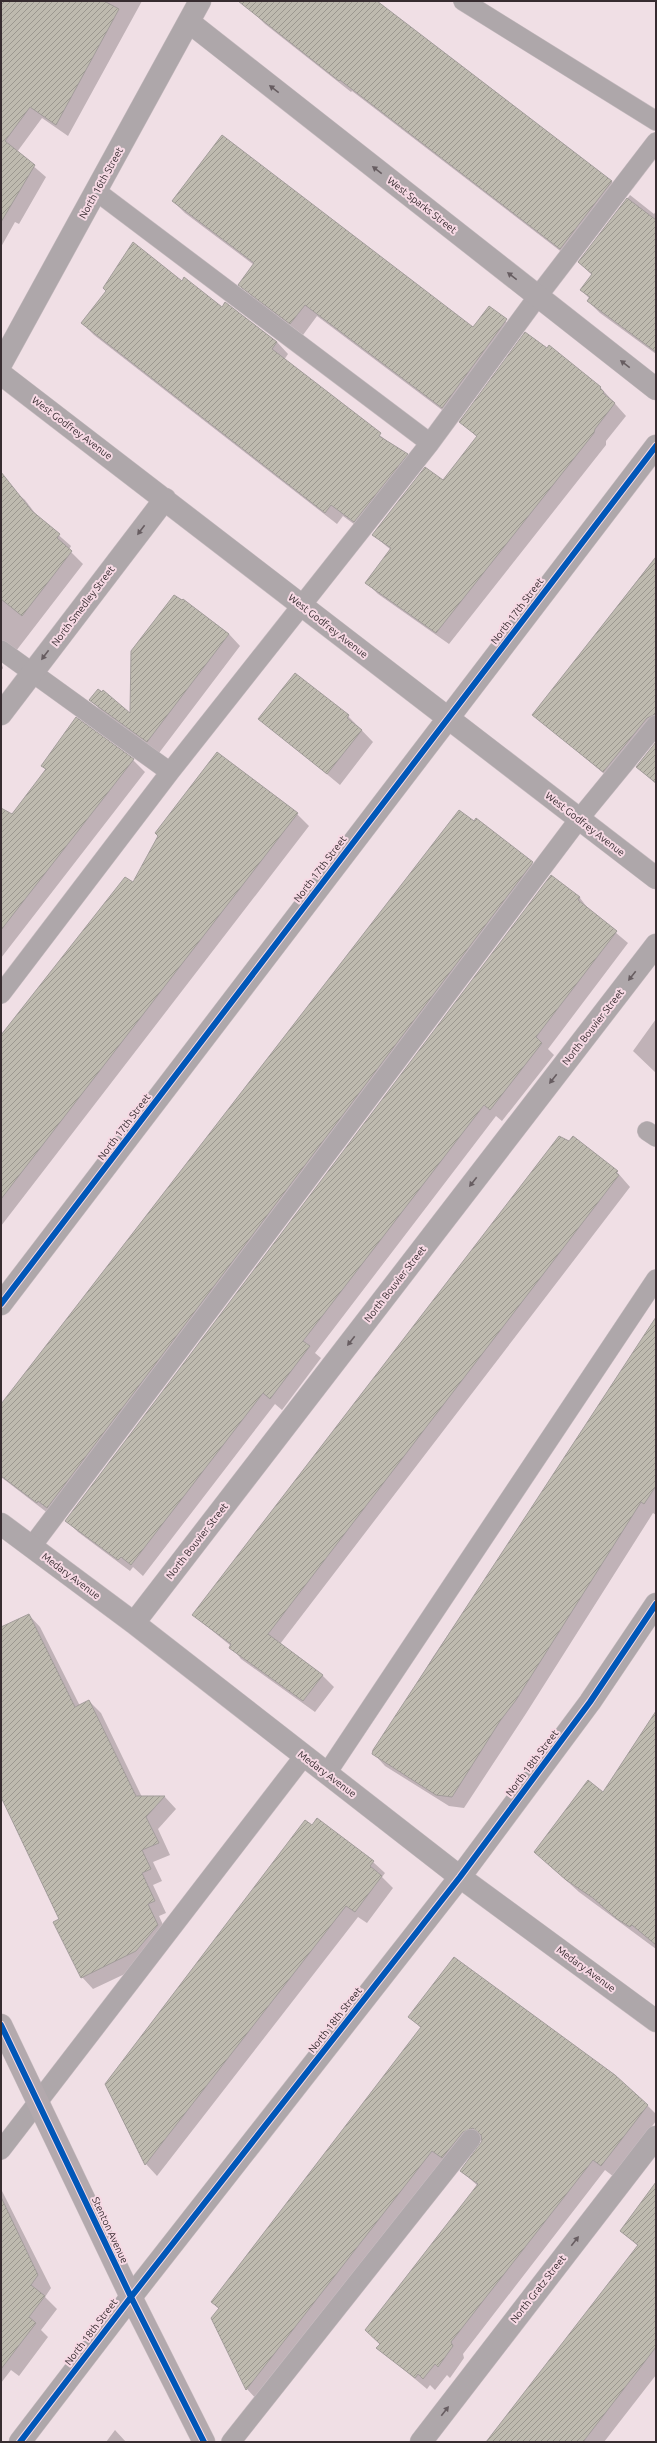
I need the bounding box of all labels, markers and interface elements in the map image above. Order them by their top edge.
one-way arrow [269,85,280,94]
street label: North 16th Street [77,145,125,221]
one-way arrow [371,165,382,174]
street label: West Sparks Street [385,175,459,235]
one-way arrow [506,271,517,280]
one-way arrow [620,360,631,369]
street label: West Godfrey Avenue [30,394,114,462]
one-way arrow [137,524,145,535]
street label: North Smedley Street [49,564,117,648]
street label: North 17th Street [489,576,545,646]
street label: West Godfrey Avenue [286,592,370,660]
one-way arrow [41,650,50,661]
street label: West Godfrey Avenue [543,790,627,858]
street label: North 17th Street [292,834,348,904]
one-way arrow [628,971,636,982]
street label: North Bouvier Street [560,987,626,1067]
one-way arrow [549,1074,557,1085]
street label: North 17th Street [96,1092,152,1162]
one-way arrow [469,1177,478,1188]
street label: North Bouvier Street [362,1244,428,1324]
one-way arrow [347,1335,356,1346]
street label: North Bouvier Street [164,1501,230,1581]
street label: Medary Avenue [40,1551,102,1601]
street label: North 18th Street [504,1728,560,1798]
street label: Medary Avenue [296,1749,358,1799]
street label: Medary Avenue [554,1944,618,1994]
street label: North 18th Street [306,1985,364,2055]
street label: Stenton Avenue [90,2195,130,2265]
one-way arrow [571,2236,580,2247]
street label: North Gratz Street [508,2253,568,2325]
street label: North 18th Street [63,2297,119,2367]
one-way arrow [441,2406,449,2417]

